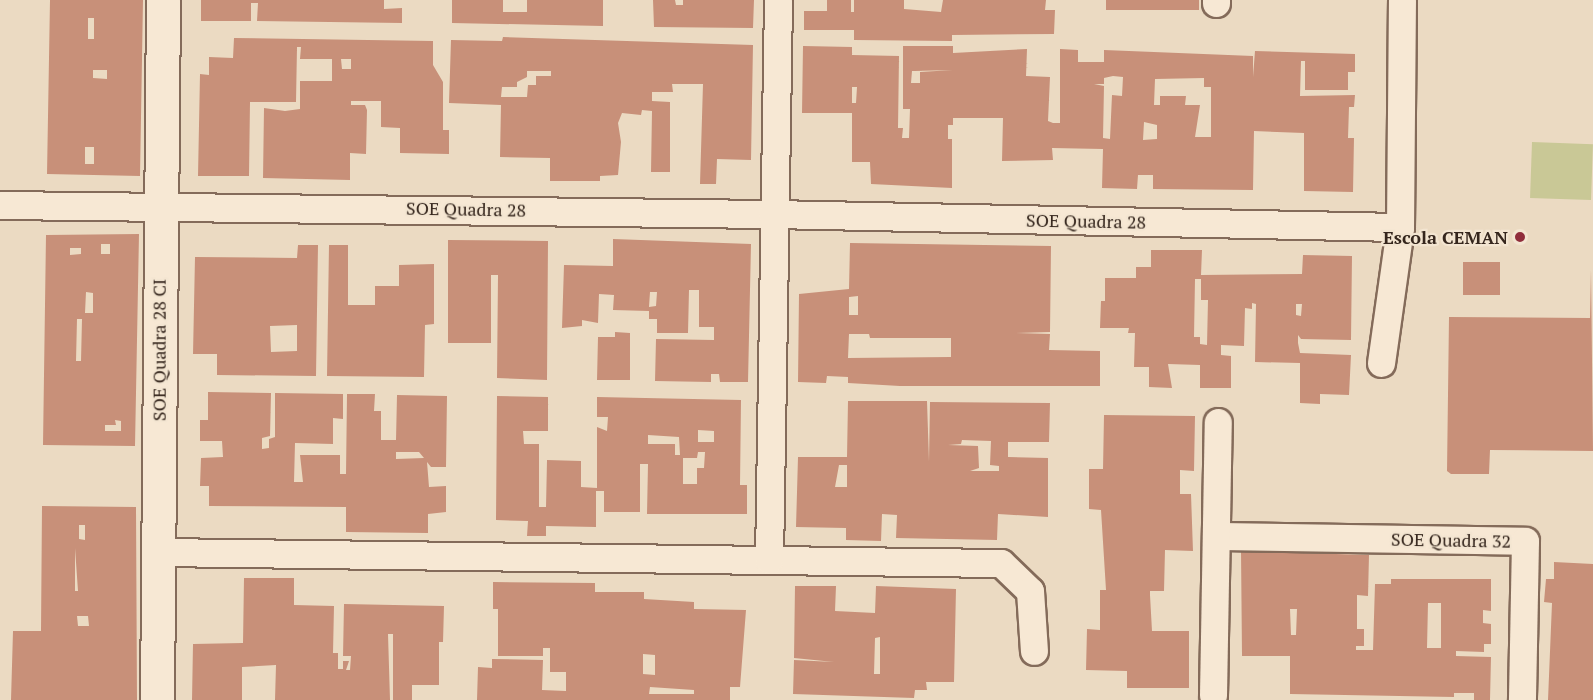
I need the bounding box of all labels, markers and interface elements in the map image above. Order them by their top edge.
street label: SOE Quadra 28 [406,197,526,221]
street label: SOE Quadra 28 [1026,209,1146,233]
place label: Escola CEMAN [1383,226,1508,248]
marker: Escola CEMAN [1513,230,1527,244]
street label: SOE Quadra 28 CI [148,279,170,421]
street label: SOE Quadra 32 [1391,528,1511,552]

